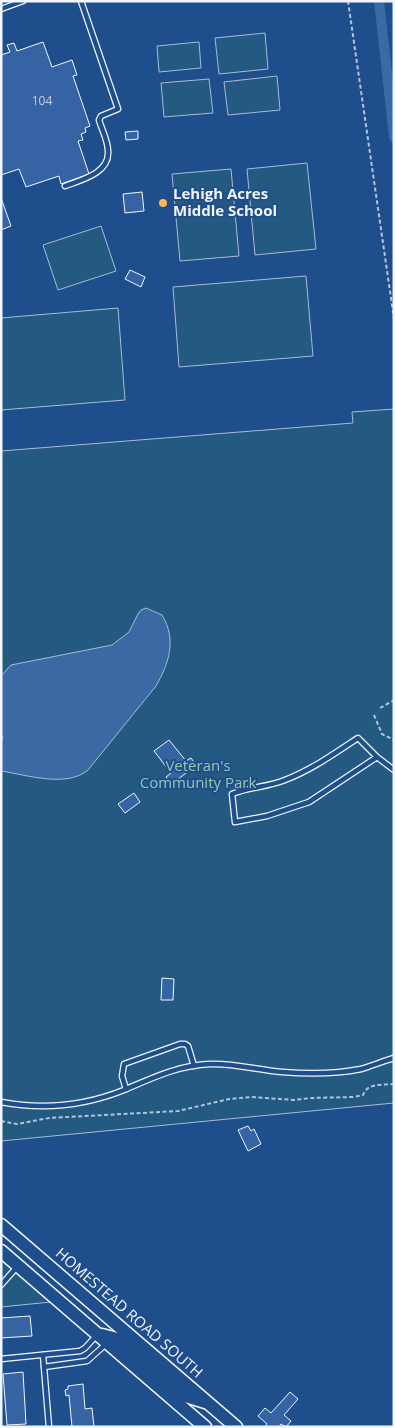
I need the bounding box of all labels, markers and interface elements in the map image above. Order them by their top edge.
house number: 104 [32,92,52,109]
place label: Lehigh Acres Middle School [173,183,277,220]
marker: Lehigh Acres Middle School [157,197,169,209]
park label: Veteran's Community Park [140,755,256,792]
street label: HOMESTEAD ROAD SOUTH [52,1243,208,1382]

